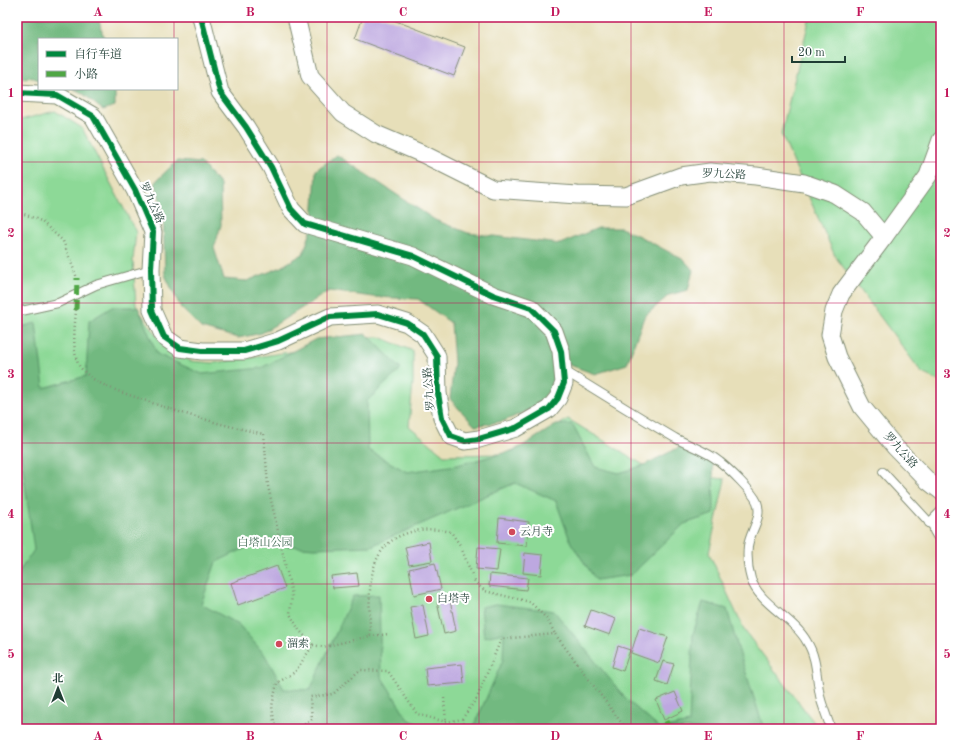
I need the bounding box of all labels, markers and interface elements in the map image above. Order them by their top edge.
text: A [93,6,103,19]
text: B [245,6,255,19]
text: C [399,6,407,19]
text: D [550,6,560,19]
text: E [704,6,713,19]
text: F [856,6,865,19]
legend [38,38,178,90]
scale bar [792,38,845,64]
text: 自行车道 [74,47,122,61]
text: 20 m [798,47,825,59]
text: 小路 [74,67,98,81]
text: 1 [7,87,15,100]
text: 1 [943,87,951,100]
street label: 罗九公路 [702,167,746,181]
street label: 罗九公路 [137,180,167,225]
text: 2 [7,227,15,240]
text: 2 [943,227,951,240]
street label: 罗九公路 [421,367,437,412]
text: 3 [7,368,15,381]
text: 3 [943,368,951,381]
street label: 罗九公路 [881,430,920,471]
text: 4 [7,508,15,521]
text: 4 [943,508,951,521]
place label: 云月寺 [520,525,553,538]
marker: 云月寺 [507,527,517,537]
park label: 白塔山公园 [238,536,293,549]
place label: 白塔寺 [437,592,470,605]
marker: 白塔寺 [424,594,434,604]
place label: 溜索 [287,637,309,650]
marker: 溜索 [274,639,284,649]
text: 5 [7,648,15,661]
text: 5 [943,648,951,661]
north arrow [38,668,78,708]
text: 北 [53,673,64,685]
text: A [93,730,103,743]
text: B [245,730,255,743]
text: C [399,730,407,743]
text: D [550,730,560,743]
text: E [704,730,713,743]
text: F [856,730,865,743]

